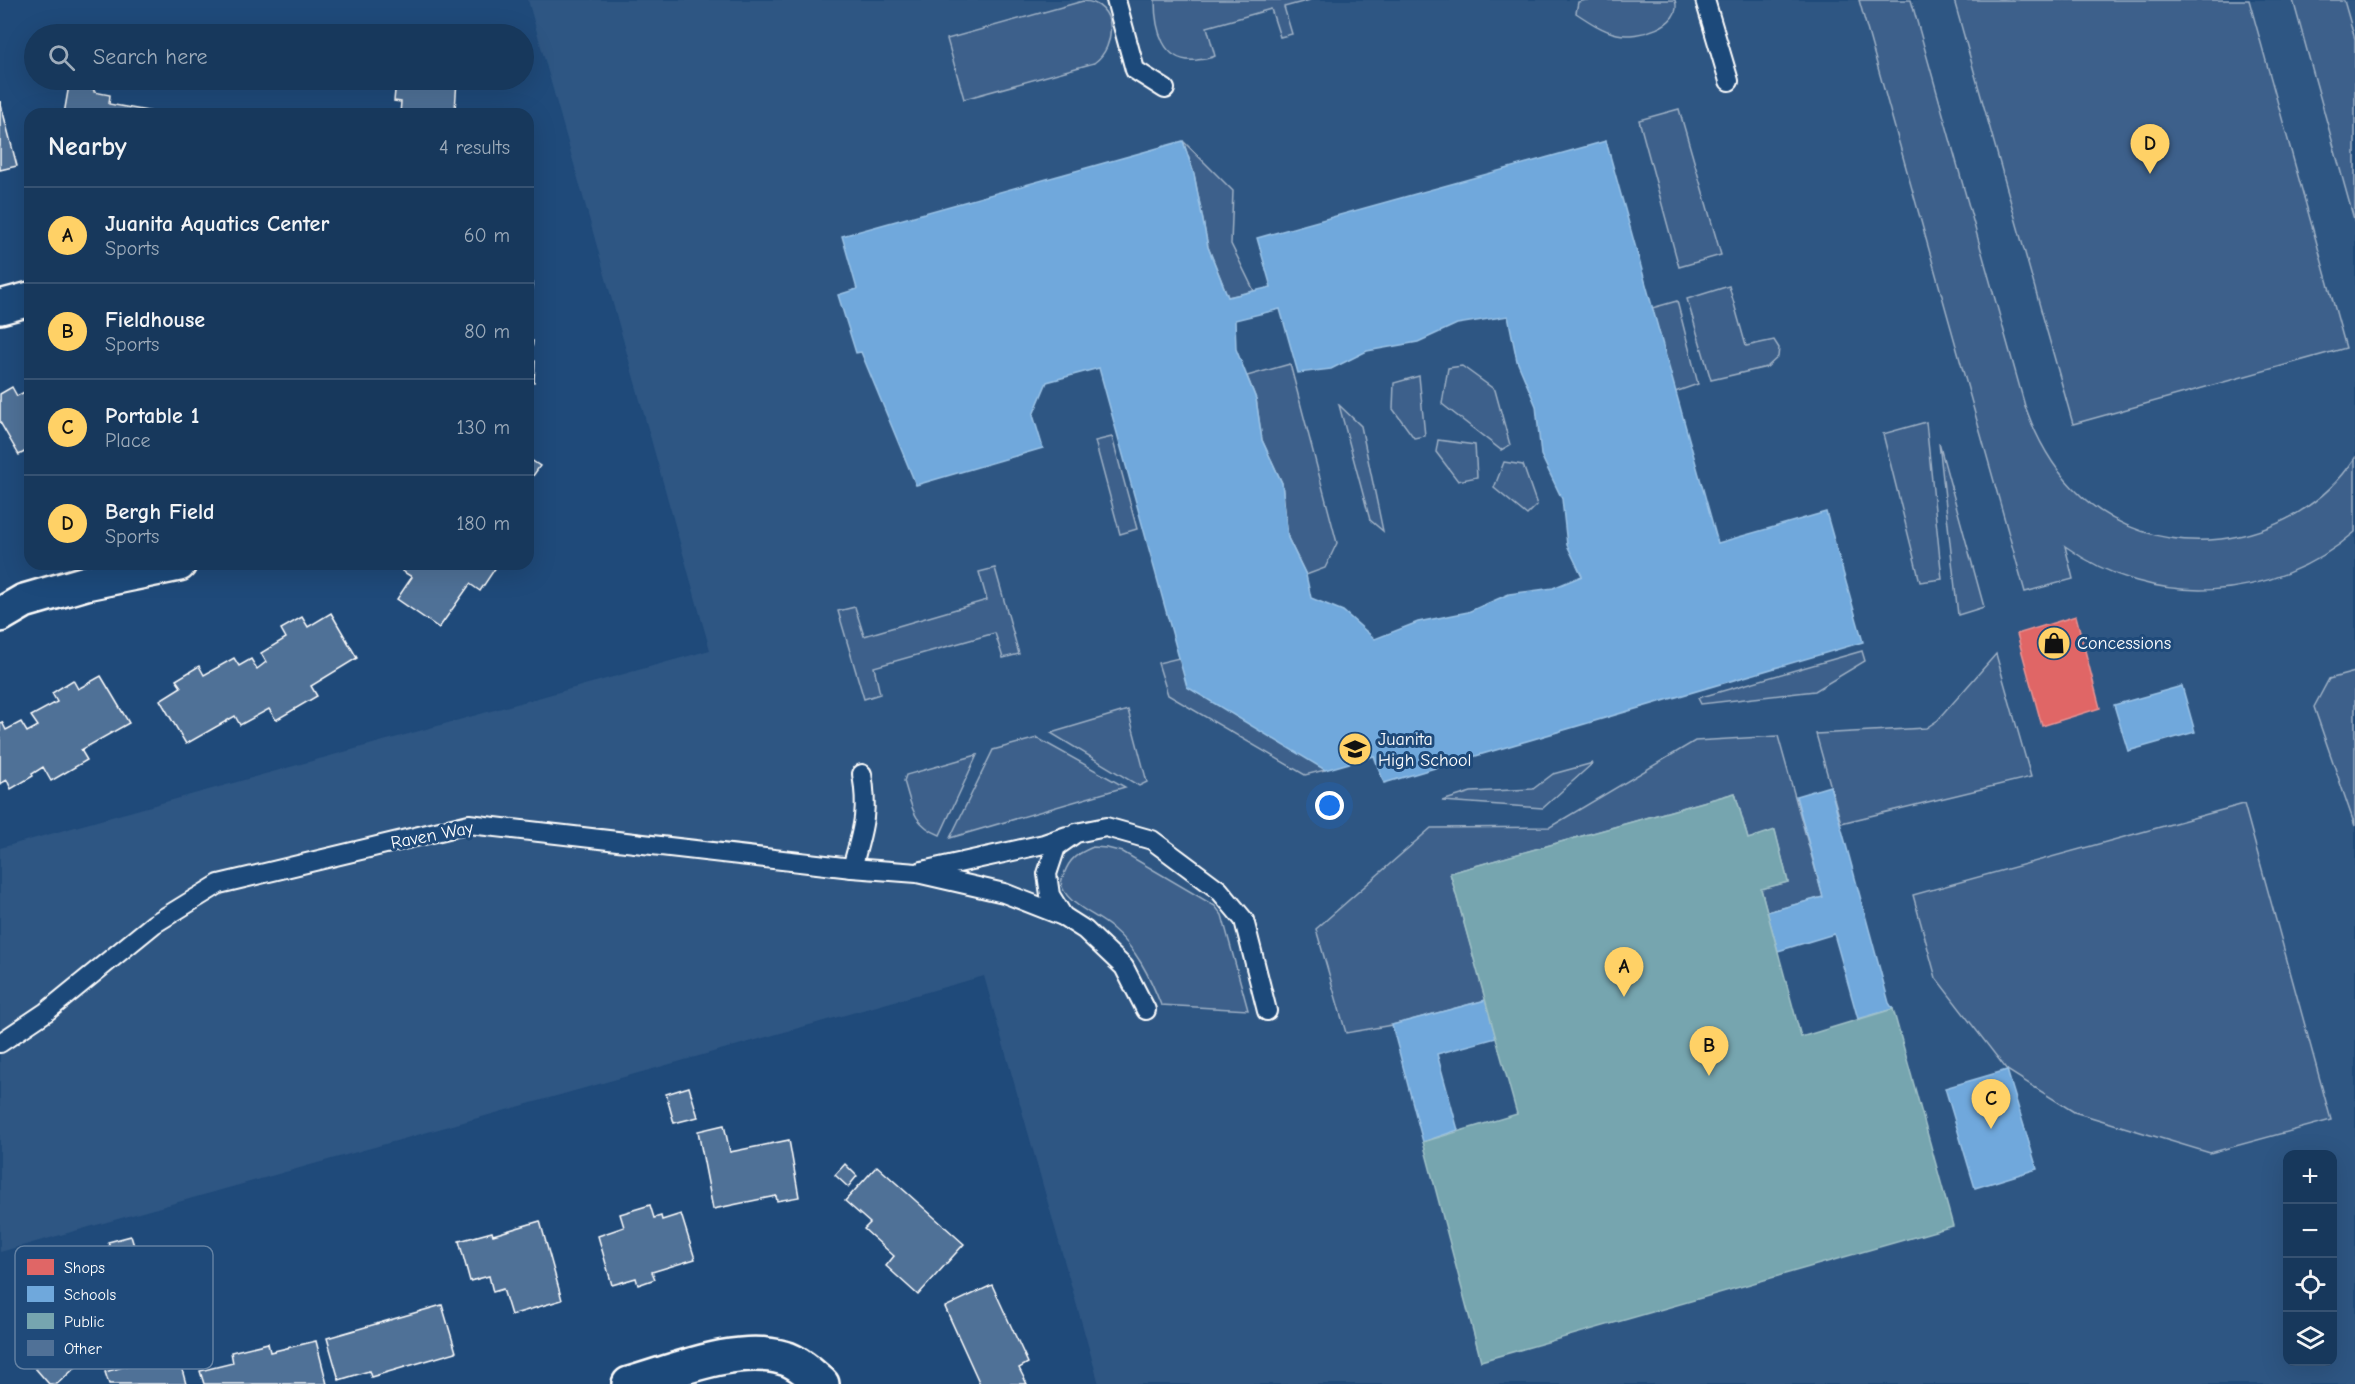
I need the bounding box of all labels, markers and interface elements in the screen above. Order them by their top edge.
search box [24,24,534,90]
icon: search [45,41,78,74]
text: Search here [93,44,208,70]
pin: D [2130,124,2170,174]
text: Nearby [48,132,127,162]
text: 4 results [439,136,510,159]
text: Juanita Aquatics Center [105,211,329,237]
text: A [62,224,73,247]
text: 60 m [464,224,510,247]
text: Sports [105,237,159,260]
text: Fieldhouse [105,307,205,333]
text: B [61,320,74,343]
text: 80 m [464,320,510,343]
text: Sports [105,333,159,356]
text: Portable 1 [105,403,199,429]
text: C [61,416,74,439]
text: 130 m [457,416,510,439]
text: Place [105,429,151,452]
text: Bergh Field [105,499,215,525]
text: D [61,512,74,535]
text: 180 m [456,512,510,535]
text: Sports [105,525,159,548]
shop icon: Concessions [2036,625,2072,661]
place label: Concessions [2077,633,2171,654]
place label: Juanita High School [1378,729,1472,771]
school or university icon: Juanita High School [1337,731,1373,767]
your location [1315,791,1344,820]
street label: Raven Way [389,817,476,854]
pin: A [1604,948,1644,997]
pin: B [1690,1026,1728,1076]
pin: C [1972,1080,2010,1129]
map controls [2283,1150,2337,1366]
button: + [2283,1150,2337,1204]
button: − [2283,1204,2337,1258]
legend [15,1246,213,1369]
button: locate [2283,1258,2337,1312]
text: Shops [64,1259,105,1277]
text: Schools [64,1286,117,1304]
button: layers [2283,1312,2337,1366]
text: Public [64,1313,105,1331]
text: Other [64,1340,102,1358]

